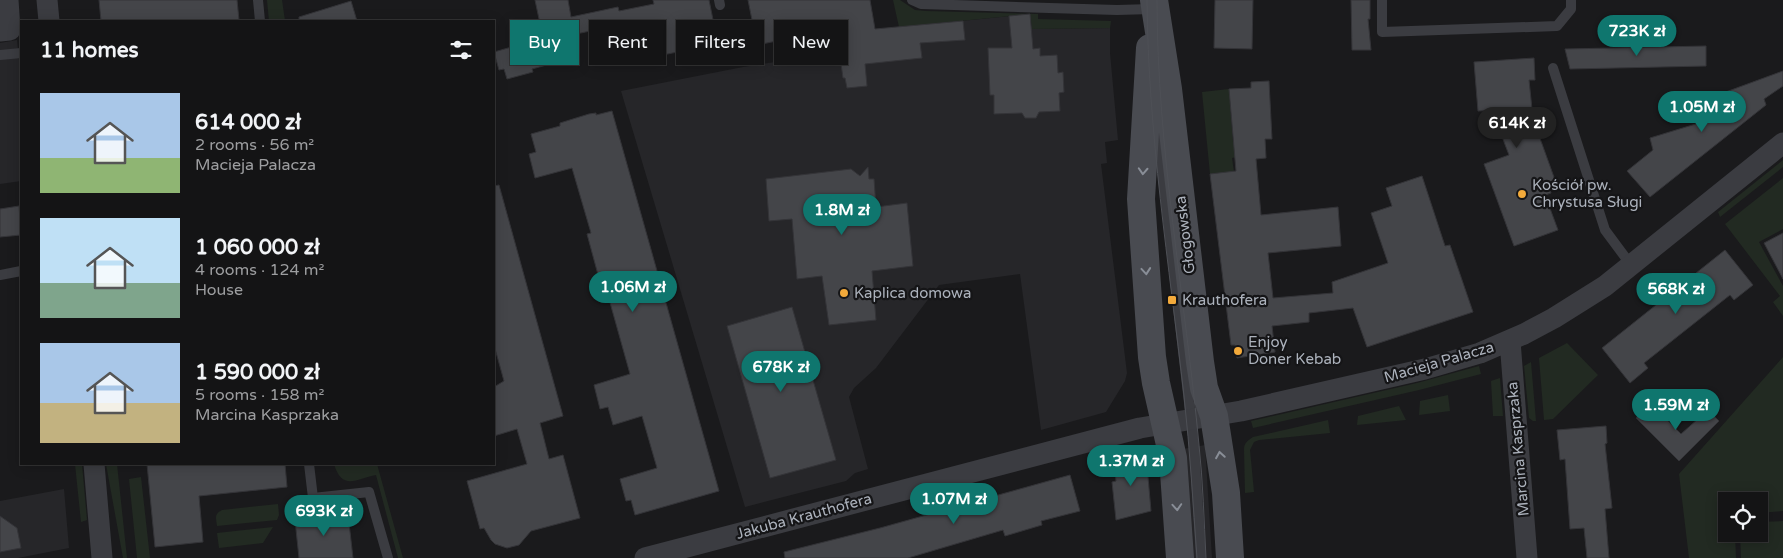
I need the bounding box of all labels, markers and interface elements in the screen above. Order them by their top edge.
pin: 723K zł [1591,15,1683,57]
chip: Buy [510,20,579,65]
chip: Rent [589,20,666,65]
chip: Filters [676,20,764,65]
chip: New [774,20,848,65]
text: 723K zł [1608,21,1666,41]
icon: filters [447,36,475,64]
text: 11 homes [40,38,139,63]
pin: 1.05M zł [1650,90,1754,133]
text: 1.05M zł [1669,97,1735,117]
pin: 614K zł [1471,106,1563,149]
text: 614 000 zł [195,110,301,135]
icon: home [80,113,140,173]
text: 614K zł [1488,113,1546,133]
text: 2 rooms · 56 m² [195,135,314,155]
text: Macieja Palacza [195,155,316,175]
one-way arrow [1137,167,1148,175]
place label: Kościół pw. Chrystusa Sługi [1532,176,1642,211]
marker: Kościół pw. Chrystusa Sługi [1516,188,1528,200]
pin: 1.8M zł [796,194,888,236]
street label: Głogowska [1171,195,1199,275]
text: 1.8M zł [814,200,870,220]
text: 1 060 000 zł [195,235,320,260]
icon: home [80,238,140,298]
text: 4 rooms · 124 m² [195,260,324,280]
one-way arrow [1140,267,1151,275]
pin: 1.06M zł [581,270,685,313]
pin: 568K zł [1630,272,1722,315]
text: 1.06M zł [600,277,666,297]
text: 568K zł [1647,279,1705,299]
text: House [195,280,243,300]
place label: Kaplica domowa [854,284,971,302]
marker: Kaplica domowa [838,287,850,299]
place label: Krauthofera [1182,291,1267,309]
marker: Krauthofera [1166,294,1178,306]
place label: Enjoy Doner Kebab [1248,333,1341,368]
street label: Macieja Palacza [1382,338,1496,386]
marker: Enjoy Doner Kebab [1232,345,1244,357]
pin: 678K zł [735,350,827,393]
text: 678K zł [752,357,810,377]
text: 1 590 000 zł [195,360,320,385]
icon: home [80,363,140,423]
street label: Marcina Kasprzaka [1503,381,1533,517]
text: 5 rooms · 158 m² [195,385,324,405]
pin: 1.59M zł [1624,388,1728,431]
text: 1.59M zł [1643,395,1709,415]
text: Marcina Kasprzaka [195,405,339,425]
pin: 1.37M zł [1079,444,1183,487]
one-way arrow [1215,450,1226,458]
text: 1.37M zł [1098,451,1164,471]
pin: 1.07M zł [902,482,1006,525]
street label: Jakuba Krauthofera [734,489,874,543]
text: 1.07M zł [921,489,987,509]
map controls [1718,492,1768,542]
button: locate [1718,492,1768,542]
pin: 693K zł [278,494,370,537]
text: 693K zł [295,501,353,521]
one-way arrow [1171,504,1182,512]

